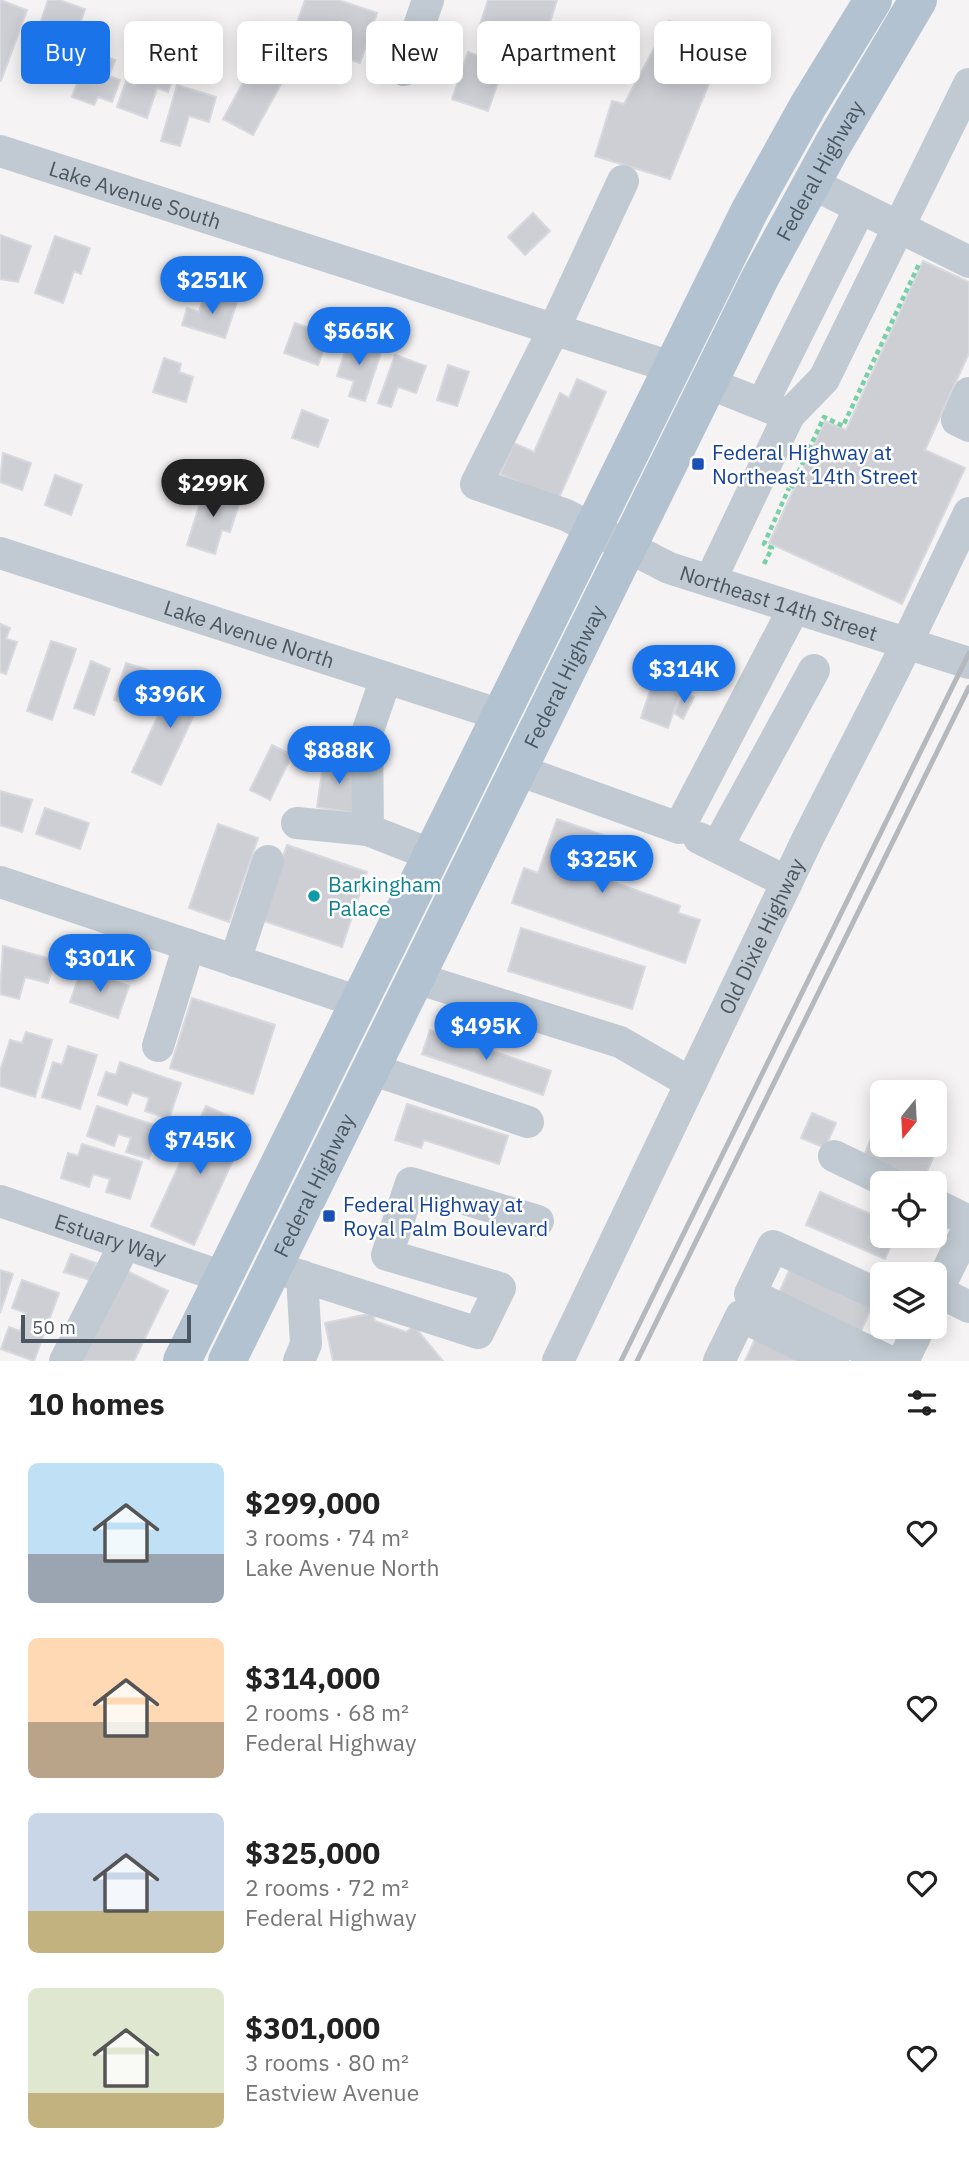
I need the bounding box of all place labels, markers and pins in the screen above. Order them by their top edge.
pin: $251K [163,256,261,316]
pin: $565K [310,308,408,367]
place label: Federal Highway at Northeast 14th Street [712,438,918,490]
marker: Federal Highway at Northeast 14th Street [690,456,706,472]
pin: $299K [164,460,262,519]
pin: $314K [635,646,733,705]
pin: $396K [121,670,219,730]
pin: $888K [290,726,388,786]
pin: $325K [553,836,651,895]
place label: Barkingham Palace [328,870,441,922]
marker: Barkingham Palace [306,888,322,904]
pin: $301K [51,934,149,994]
pin: $495K [437,1002,535,1062]
pin: $745K [151,1116,249,1176]
place label: Federal Highway at Royal Palm Boulevard [343,1190,548,1242]
marker: Federal Highway at Royal Palm Boulevard [321,1208,337,1224]

